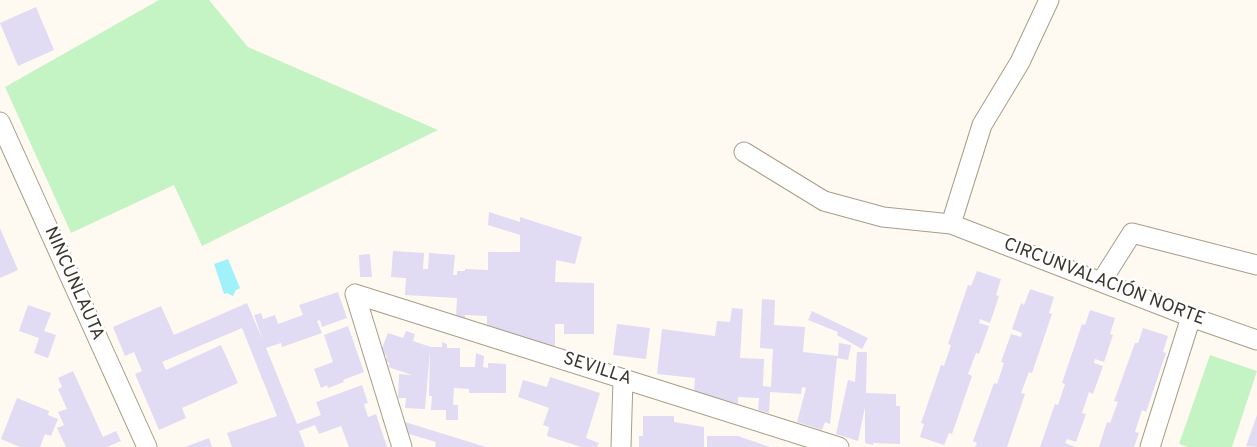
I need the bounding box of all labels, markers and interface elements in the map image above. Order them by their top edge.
street label: NINCUNLAUTA [38,224,108,344]
street label: CIRCUNVALACIÓN NORTE [1000,235,1208,331]
street label: SEVILLA [560,349,634,391]

